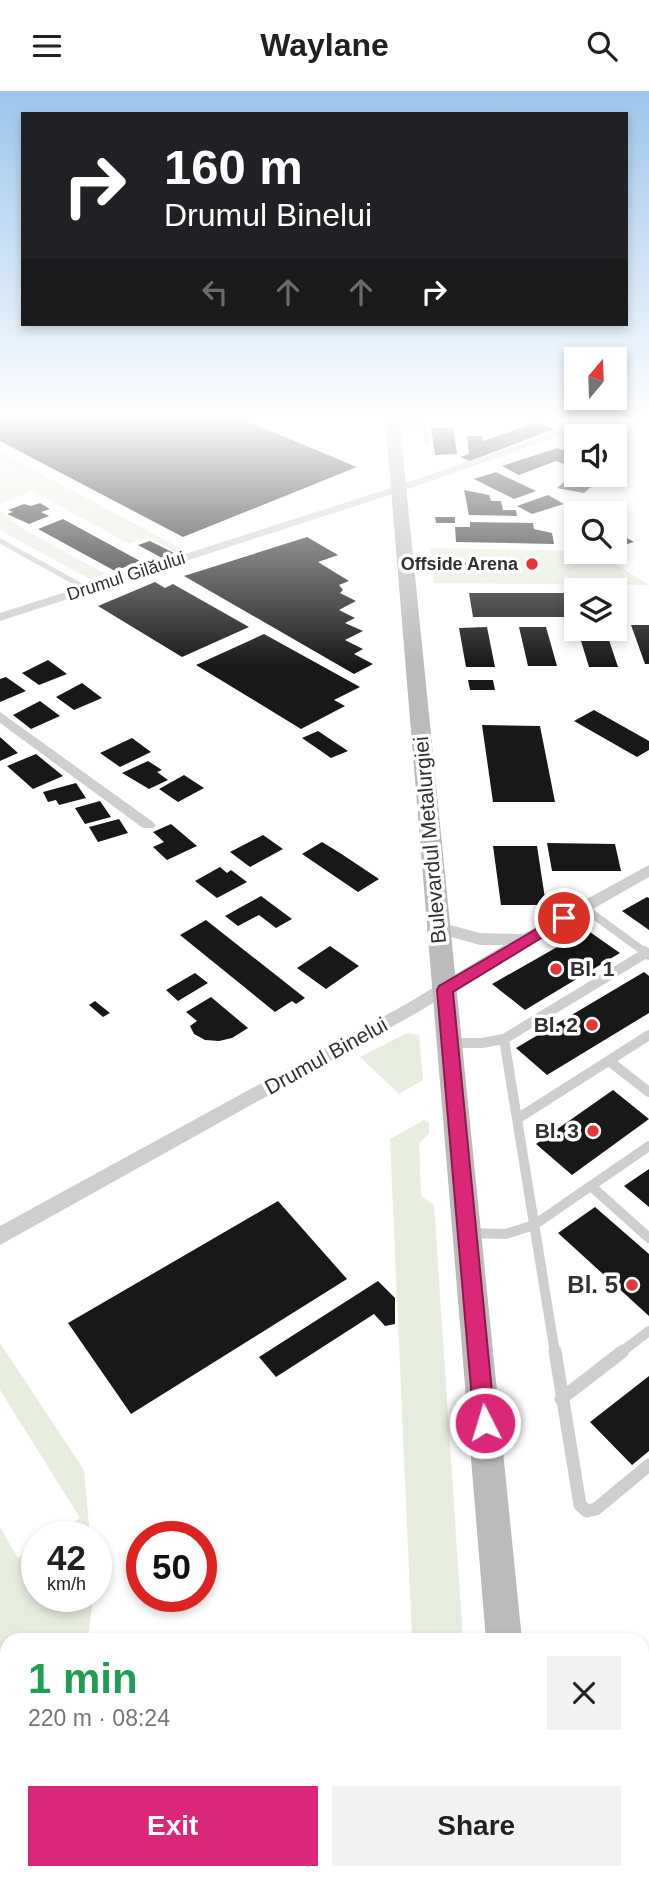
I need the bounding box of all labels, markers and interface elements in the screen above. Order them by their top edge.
icon: menu [28,27,66,65]
text: Waylane [260,27,389,63]
icon: search [583,27,621,65]
icon: right [49,140,140,231]
text: 160 m [164,140,303,194]
text: Drumul Binelui [164,197,372,233]
icon: left [196,273,234,311]
icon: ahead [269,273,307,311]
icon: ahead [342,273,380,311]
icon: right [415,273,453,311]
north arrow [564,347,626,409]
map controls [564,347,627,641]
button: sound [564,424,627,487]
button: search [564,501,627,564]
street label: Drumul Gilăului [64,547,188,605]
place label: Offside Arena [401,554,519,574]
marker: Offside Arena [524,556,540,572]
button: layers [564,578,627,641]
street label: Bulevardul Metalurgiei [409,736,450,945]
pin [534,888,594,948]
icon: arrive [545,899,583,937]
place label: Bl. 1 [570,957,615,980]
marker: Bl. 1 [548,961,564,977]
street label: Drumul Binelui [260,1012,391,1099]
place label: Bl. 2 [534,1013,578,1036]
marker: Bl. 2 [584,1017,600,1033]
place label: Bl. 3 [535,1119,579,1142]
marker: Bl. 3 [585,1123,601,1139]
place label: Bl. 5 [567,1271,618,1298]
marker: Bl. 5 [624,1277,640,1293]
position arrow [448,1386,522,1460]
speed limit sign: 50 [126,1521,217,1612]
text: 42 [47,1538,86,1577]
text: km/h [47,1574,86,1594]
text: 1 min [28,1655,138,1702]
button: close [547,1656,621,1730]
text: 220 m · 08:24 [28,1705,170,1731]
button: Exit [28,1786,318,1866]
button: Share [332,1786,621,1866]

